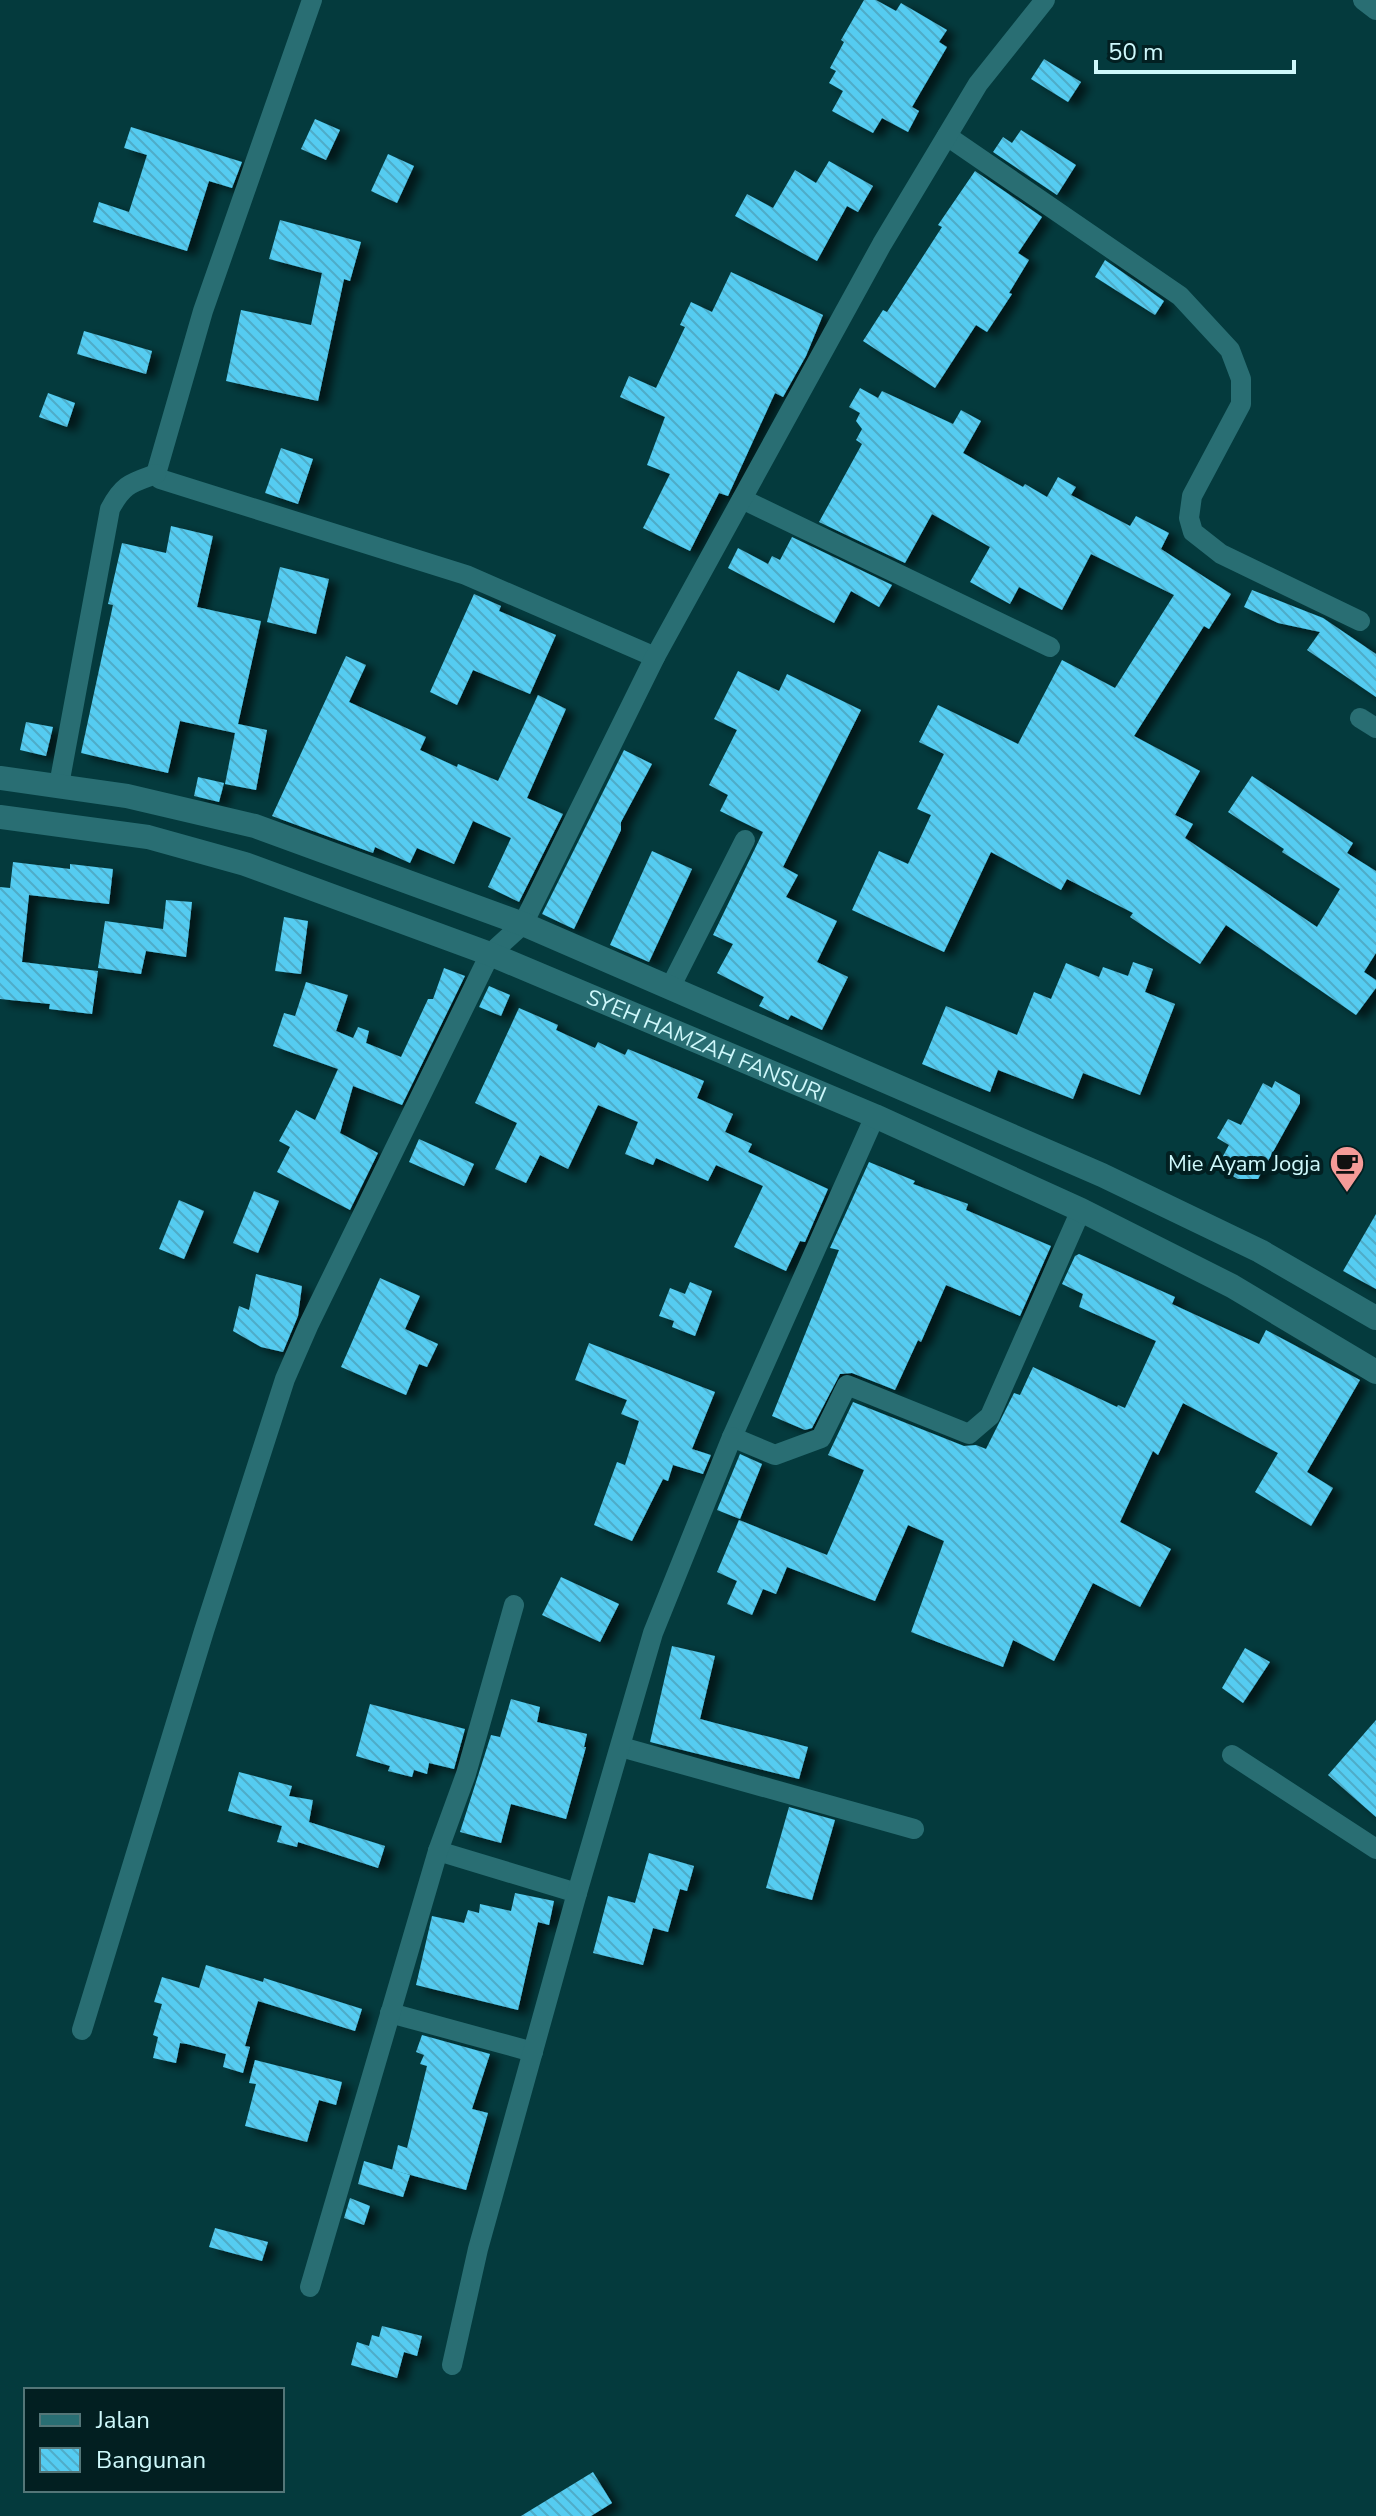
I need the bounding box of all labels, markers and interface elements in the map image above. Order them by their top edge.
scale bar [1096,24,1294,74]
text: 50 m [1108,36,1164,68]
street label: SYEH HAMZAH FANSURI [582,982,831,1110]
cafe icon: Mie Ayam Jogja [1328,1144,1366,1194]
place label: Mie Ayam Jogja [1168,1149,1321,1179]
legend [24,2388,284,2492]
text: Jalan [95,2404,150,2436]
text: Bangunan [96,2444,206,2476]

